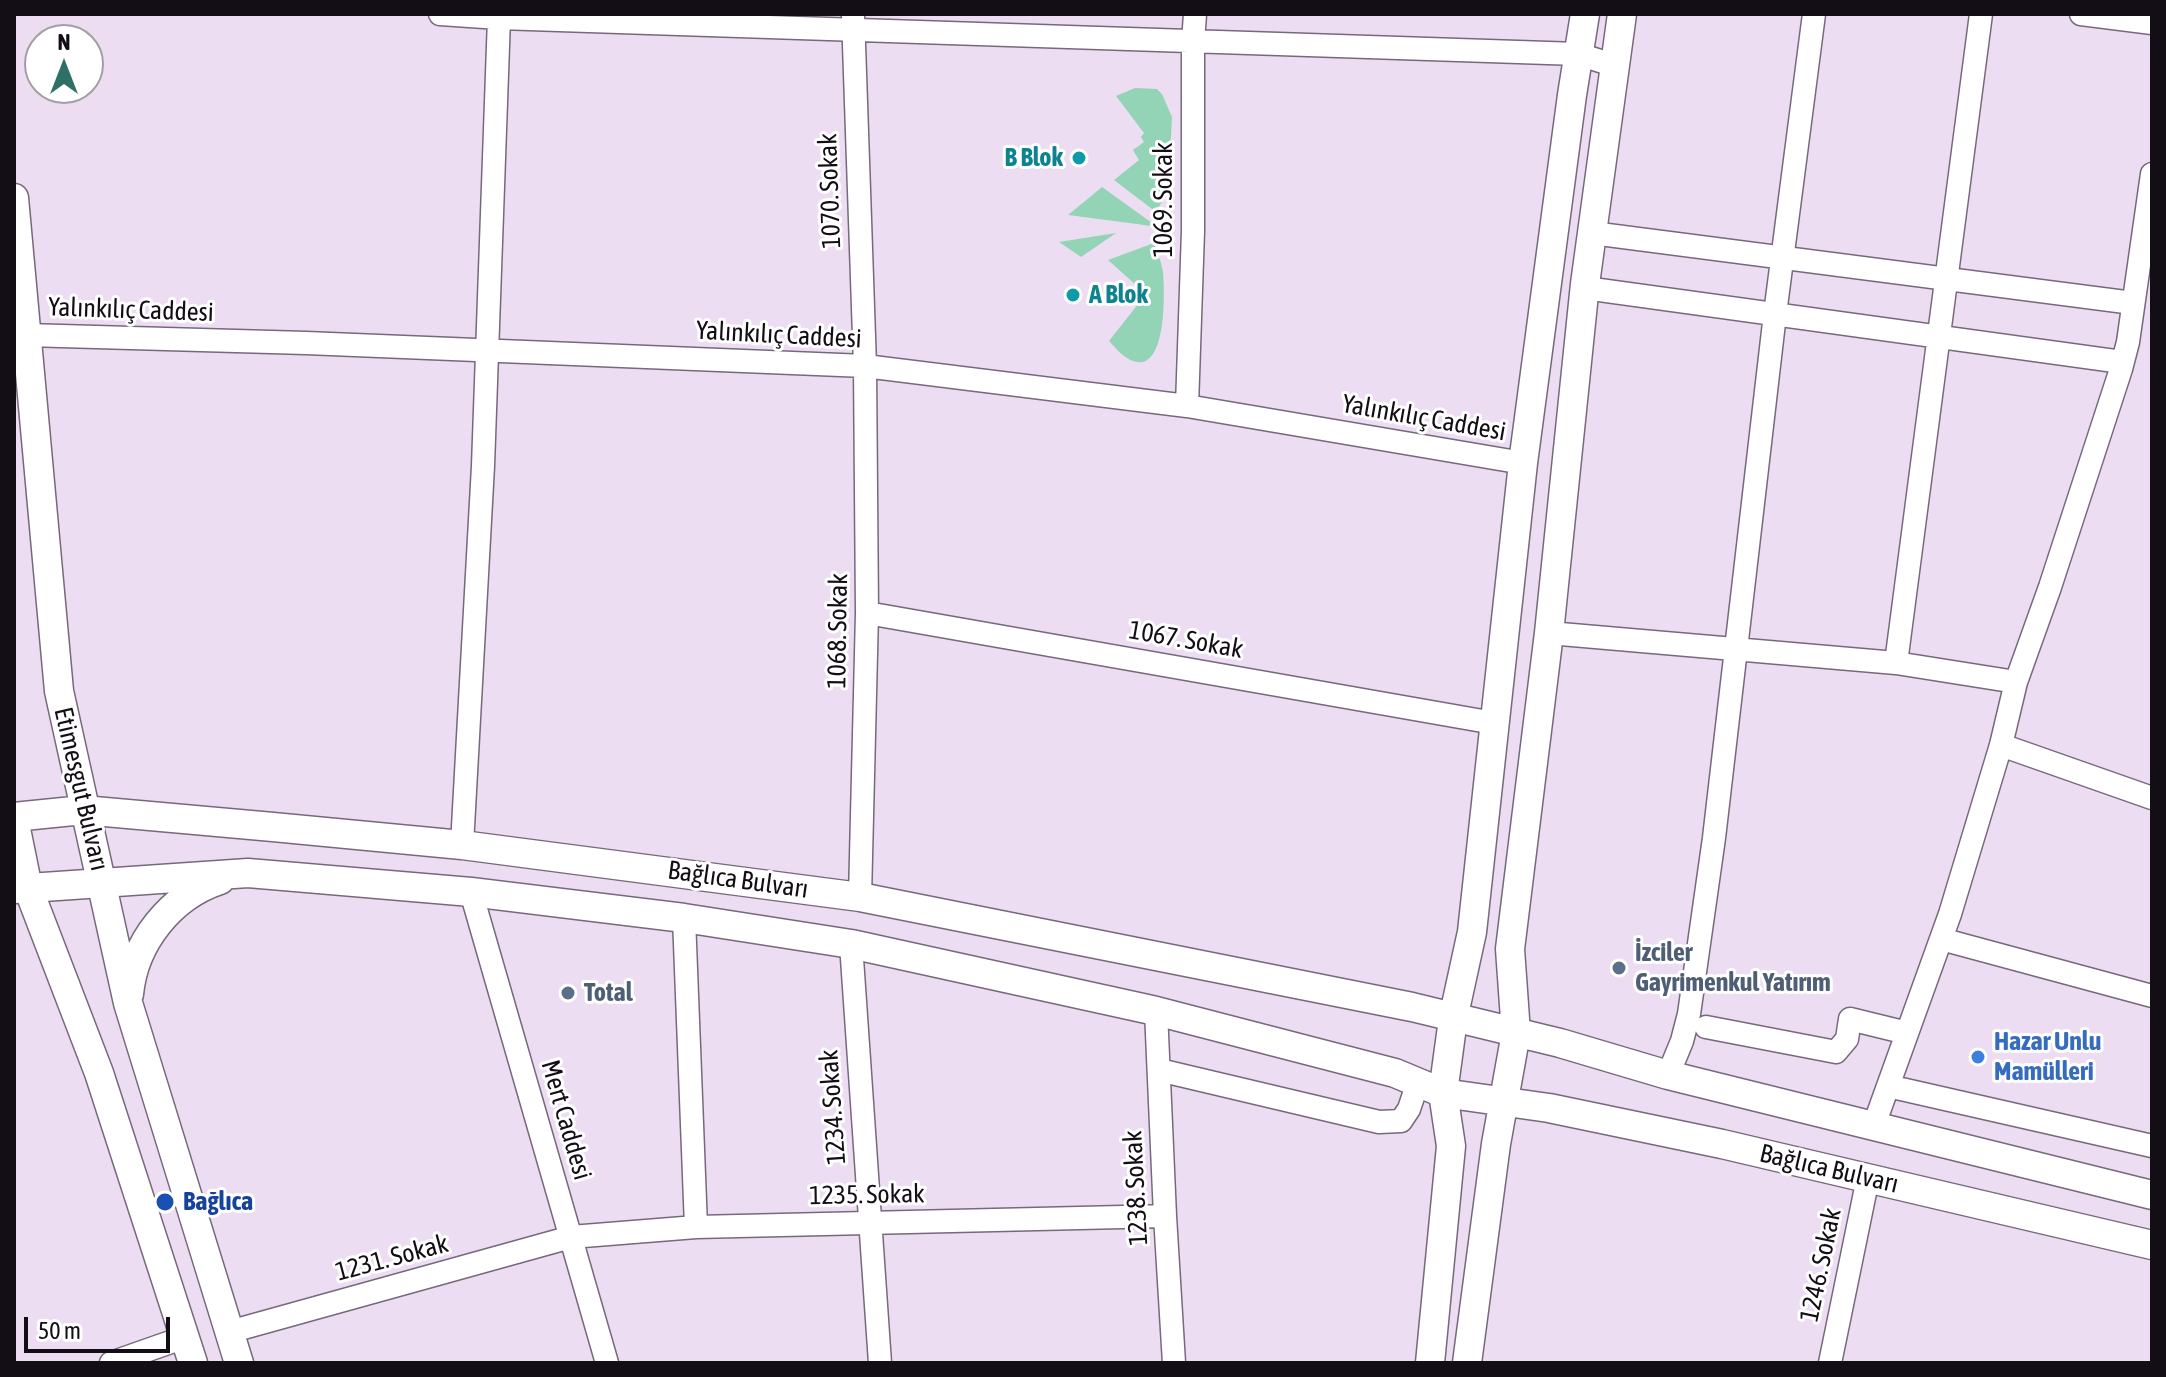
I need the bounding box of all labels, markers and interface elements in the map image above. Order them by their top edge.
north arrow [24,24,104,104]
text: N [58,29,70,55]
street label: 1070. Sokak [812,133,848,249]
place label: B Blok [1005,142,1063,174]
street label: 1069. Sokak [1148,142,1180,258]
marker: B Blok [1070,149,1088,167]
place label: A Blok [1089,279,1148,311]
marker: A Blok [1064,286,1082,304]
street label: Yalınkılıç Caddesi [48,292,214,328]
street label: Yalınkılıç Caddesi [695,315,863,355]
street label: Yalınkılıç Caddesi [1340,388,1508,448]
street label: 1068. Sokak [821,573,855,689]
street label: 1067. Sokak [1127,615,1245,665]
street label: Etimesgut Bulvarı [47,704,115,874]
street label: Bağlıca Bulvarı [666,855,810,905]
place label: İzciler Gayrimenkul Yatırım [1635,937,1831,998]
marker: İzciler Gayrimenkul Yatırım [1610,959,1628,977]
place label: Total [584,977,633,1009]
marker: Total [559,984,577,1002]
place label: Hazar Unlu Mamülleri [1994,1026,2101,1088]
street label: 1234. Sokak [813,1048,853,1166]
marker: Hazar Unlu Mamülleri [1969,1048,1987,1066]
street label: Mert Caddesi [534,1057,598,1183]
street label: 1238. Sokak [1117,1130,1155,1246]
street label: Bağlıca Bulvarı [1757,1138,1901,1200]
street label: 1235. Sokak [809,1178,925,1212]
place label: Bağlıca [183,1186,253,1218]
marker: Bağlıca [154,1191,176,1213]
street label: 1246. Sokak [1794,1205,1848,1325]
street label: 1231. Sokak [332,1228,452,1288]
scale bar [28,1301,174,1351]
text: 50 m [38,1317,81,1344]

